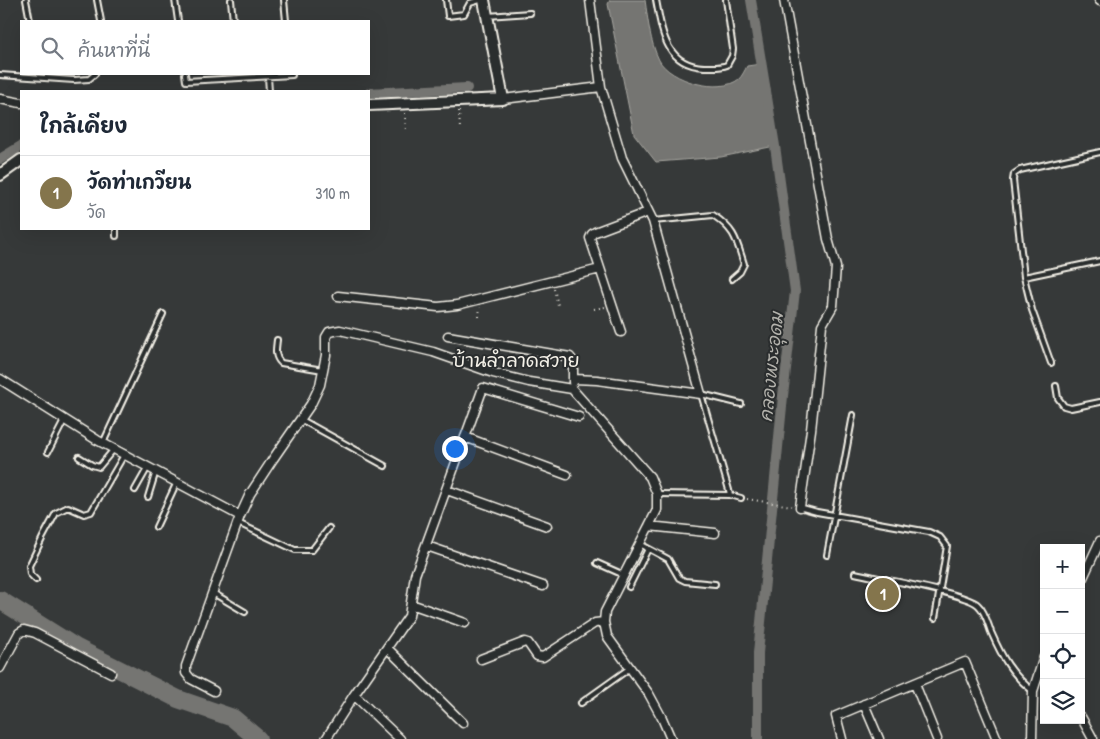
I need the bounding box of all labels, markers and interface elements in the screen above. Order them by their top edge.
search box [20,20,370,75]
icon: search [38,34,66,62]
text: ค้นหาที่นี่ [78,37,150,63]
text: ใกล้เคียง [40,111,127,140]
text: วัดท่าเกวียน [87,169,191,195]
text: 1 [53,182,59,204]
text: 310 m [315,182,350,204]
text: วัด [87,201,106,223]
water label: คลองพระอุดม [753,309,790,423]
district label: บ้านลำลาดสวาย [452,347,580,373]
your location [442,436,468,462]
map controls [1040,544,1085,724]
button: + [1040,544,1085,589]
pin: 1 [867,575,899,613]
button: − [1040,589,1085,634]
button: locate [1040,634,1085,679]
button: layers [1040,679,1085,724]

